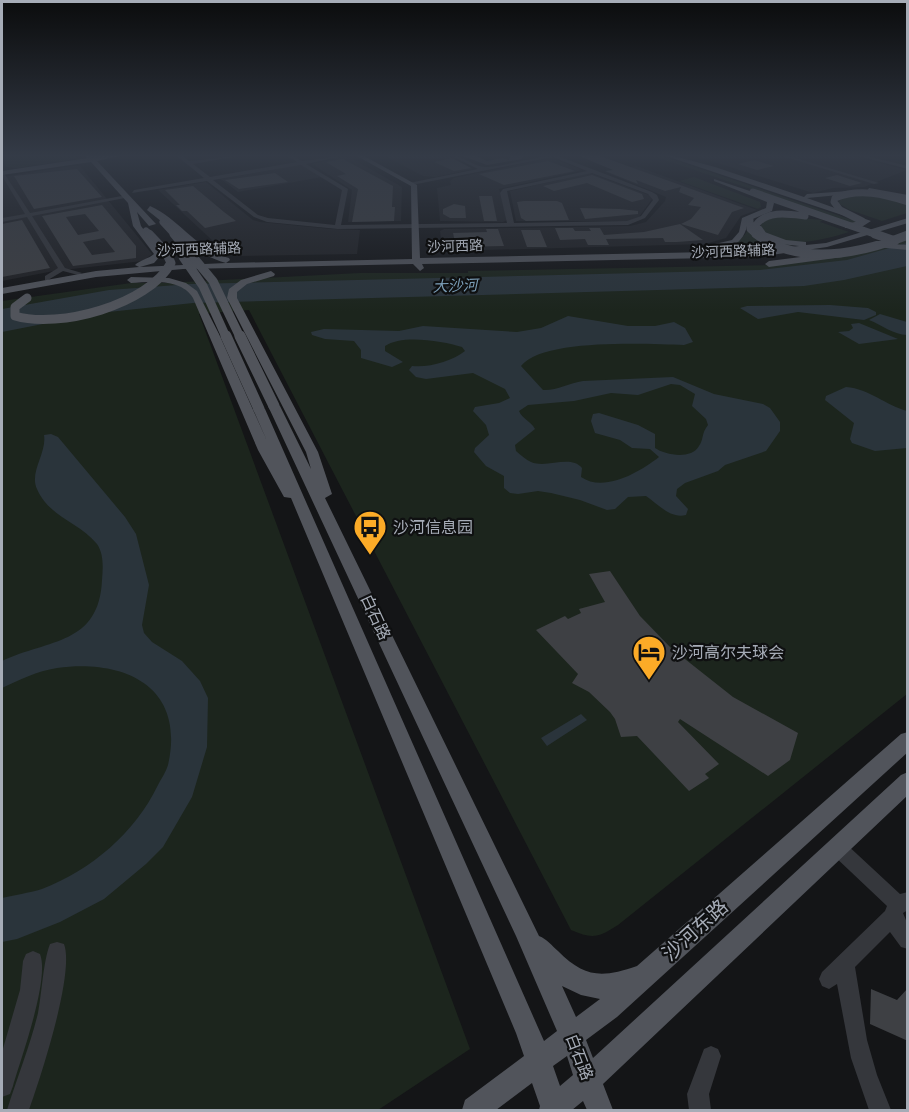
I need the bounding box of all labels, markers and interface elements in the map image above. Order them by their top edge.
street label: 沙河西路 [427,237,483,255]
street label: 沙河西路辅路 [157,240,241,258]
street label: 沙河西路辅路 [691,242,775,260]
water label: 大沙河 [432,276,481,295]
bus stop icon: 沙河信息园 [352,509,388,556]
place label: 沙河信息园 [393,518,473,536]
street label: 白石路 [358,591,394,643]
hotel icon: 沙河高尔夫球会 [631,634,667,681]
place label: 沙河高尔夫球会 [672,643,784,661]
street label: 沙河东路 [657,894,732,965]
street label: 白石路 [563,1031,597,1083]

